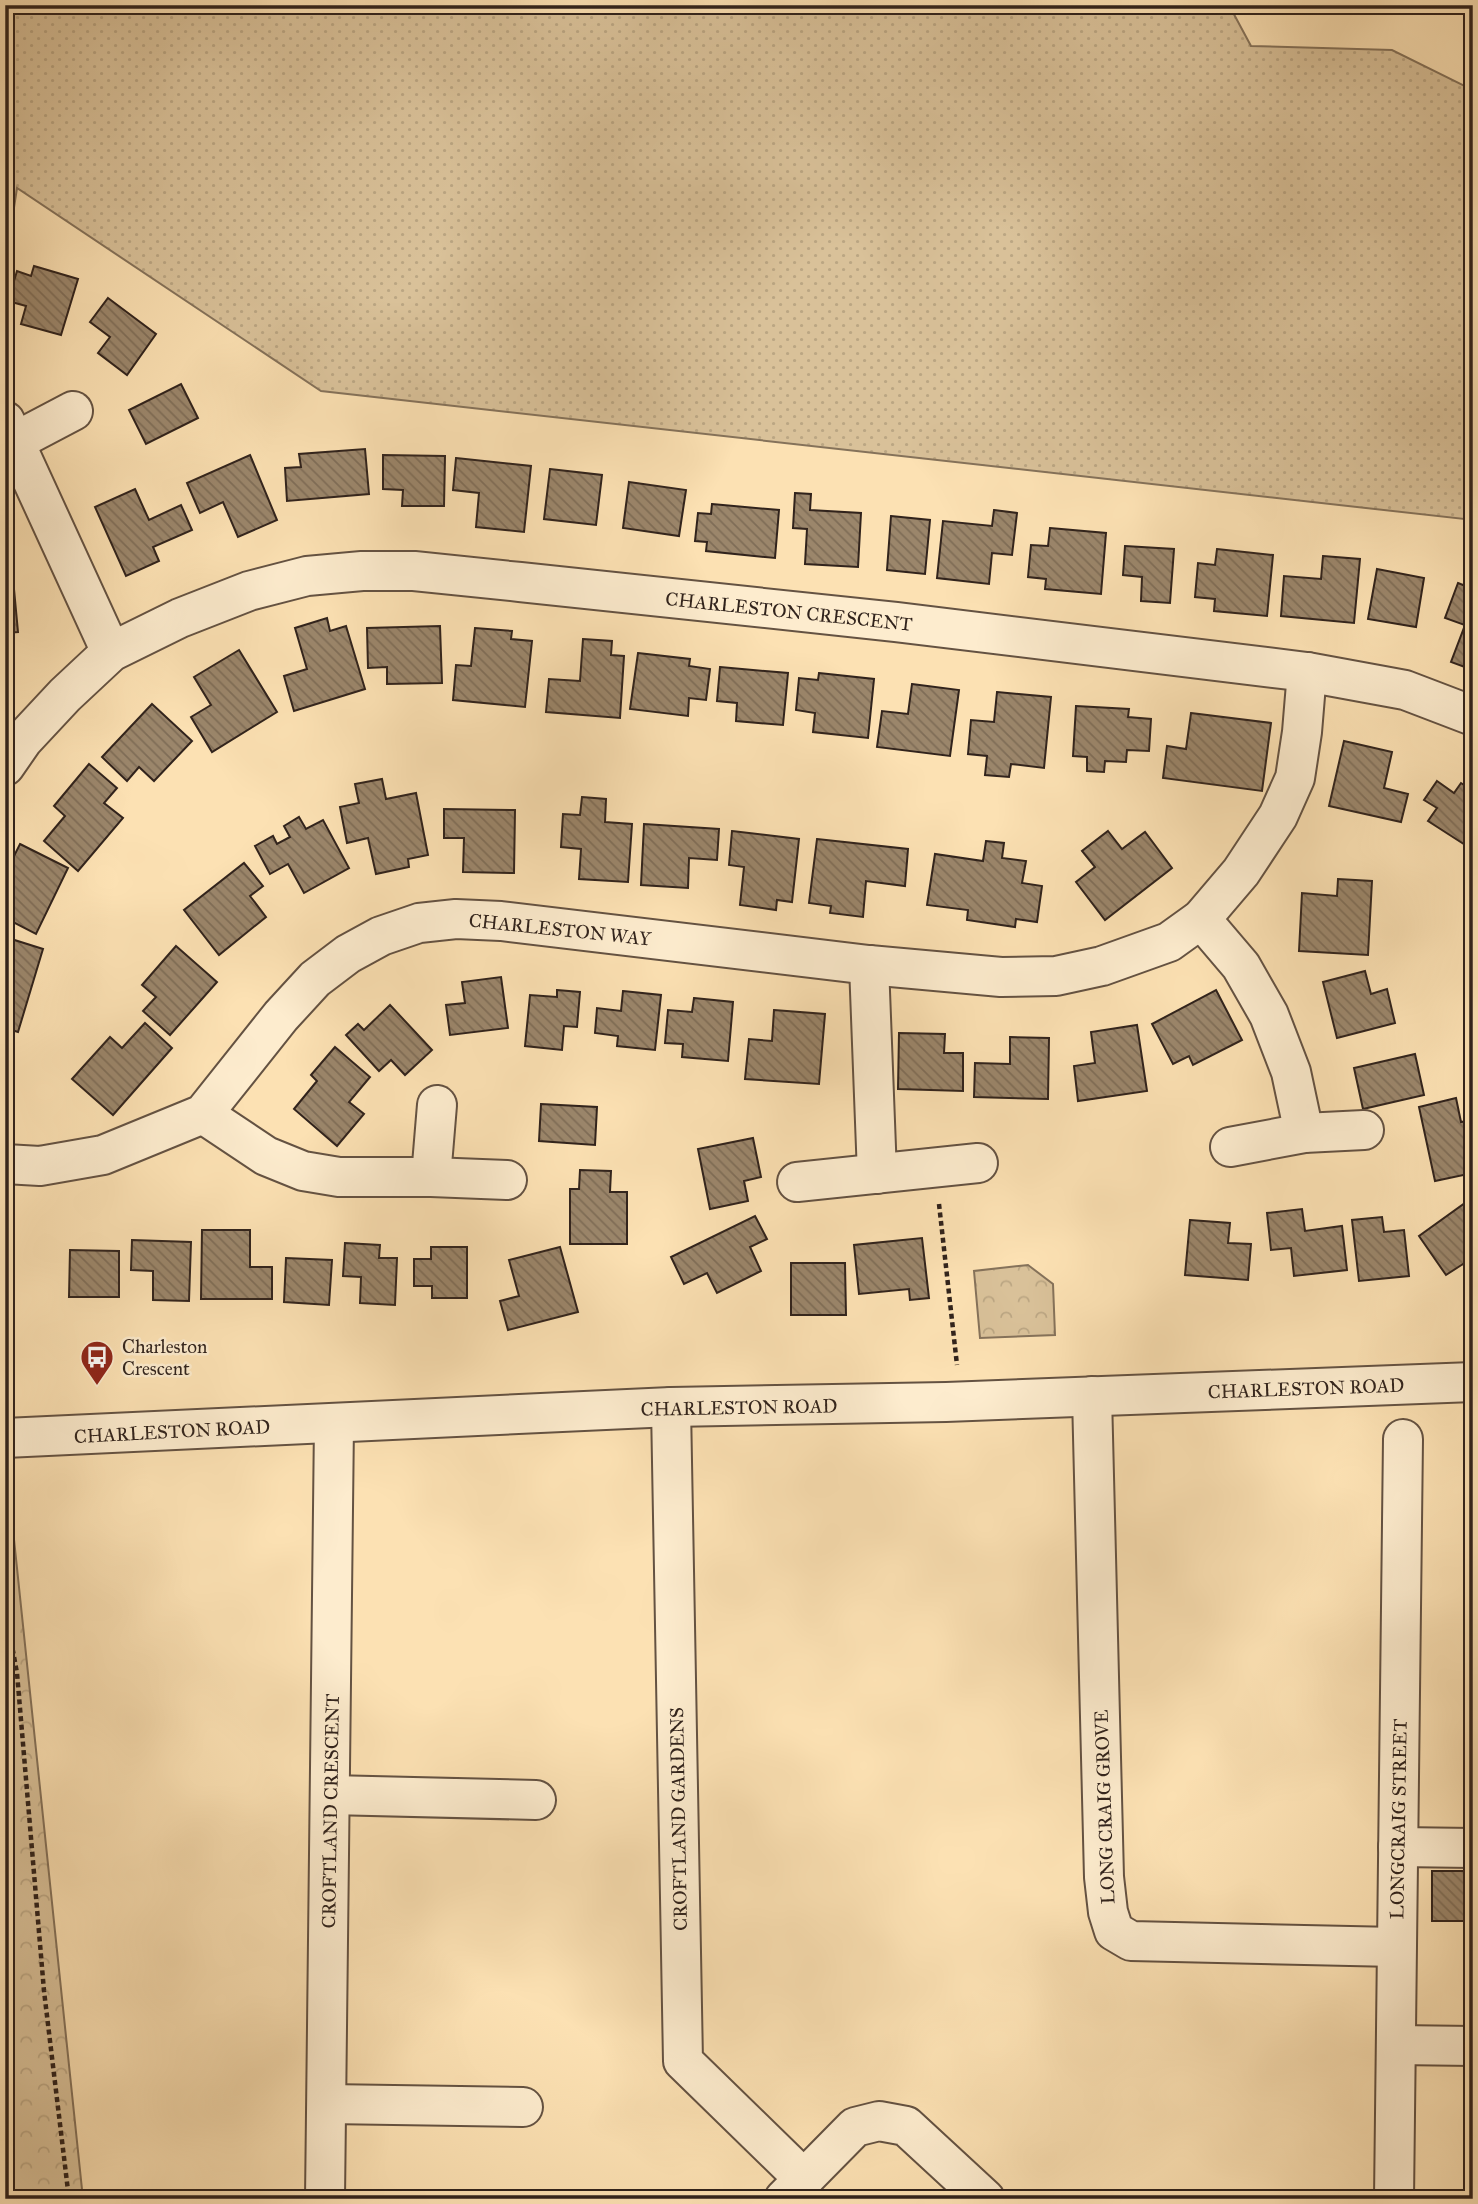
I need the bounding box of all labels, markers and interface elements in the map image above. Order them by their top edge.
street label: CHARLESTON CRESCENT [664,587,914,636]
street label: CHARLESTON WAY [468,908,653,951]
place label: Charleston Crescent [122,1335,207,1380]
bus stop icon: Charleston Crescent [78,1338,116,1387]
street label: CHARLESTON ROAD [1207,1374,1405,1403]
street label: CHARLESTON ROAD [641,1394,837,1421]
street label: CHARLESTON ROAD [73,1415,271,1448]
street label: CROFTLAND CRESCENT [317,1693,344,1929]
street label: CROFTLAND GARDENS [665,1707,692,1931]
street label: LONG CRAIG GROVE [1090,1709,1119,1905]
street label: LONGCRAIG STREET [1385,1719,1412,1919]

